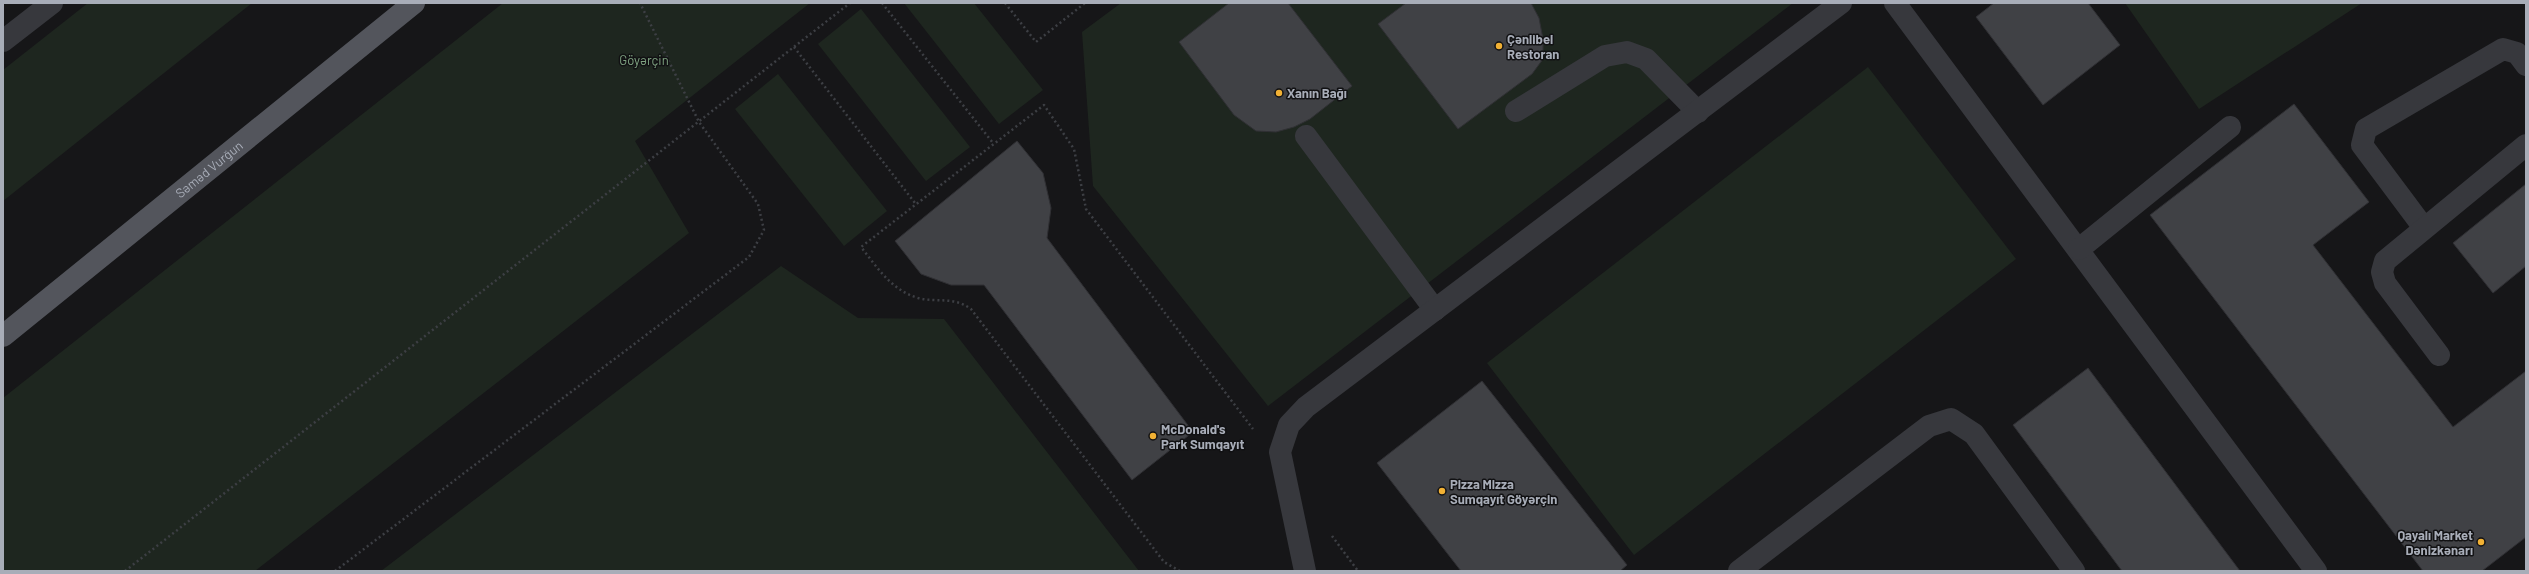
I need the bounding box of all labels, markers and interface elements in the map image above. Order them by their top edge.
place label: Çənlibel Restoran [1507,31,1559,62]
marker: Çənlibel Restoran [1494,41,1504,51]
park label: Göyərçin [619,52,669,68]
place label: Xanın Bağı [1287,85,1347,101]
marker: Xanın Bağı [1274,88,1284,98]
street label: Səməd Vurğun [172,137,246,201]
place label: McDonald's Park Sumqayıt [1161,421,1244,452]
marker: McDonald's Park Sumqayıt [1148,431,1158,441]
place label: Pizza Mizza Sumqayıt Göyərçin [1450,476,1557,507]
marker: Pizza Mizza Sumqayıt Göyərçin [1437,486,1447,496]
place label: Qayalı Market Dənizkənarı [2397,527,2473,558]
marker: Qayalı Market Dənizkənarı [2476,537,2486,547]

